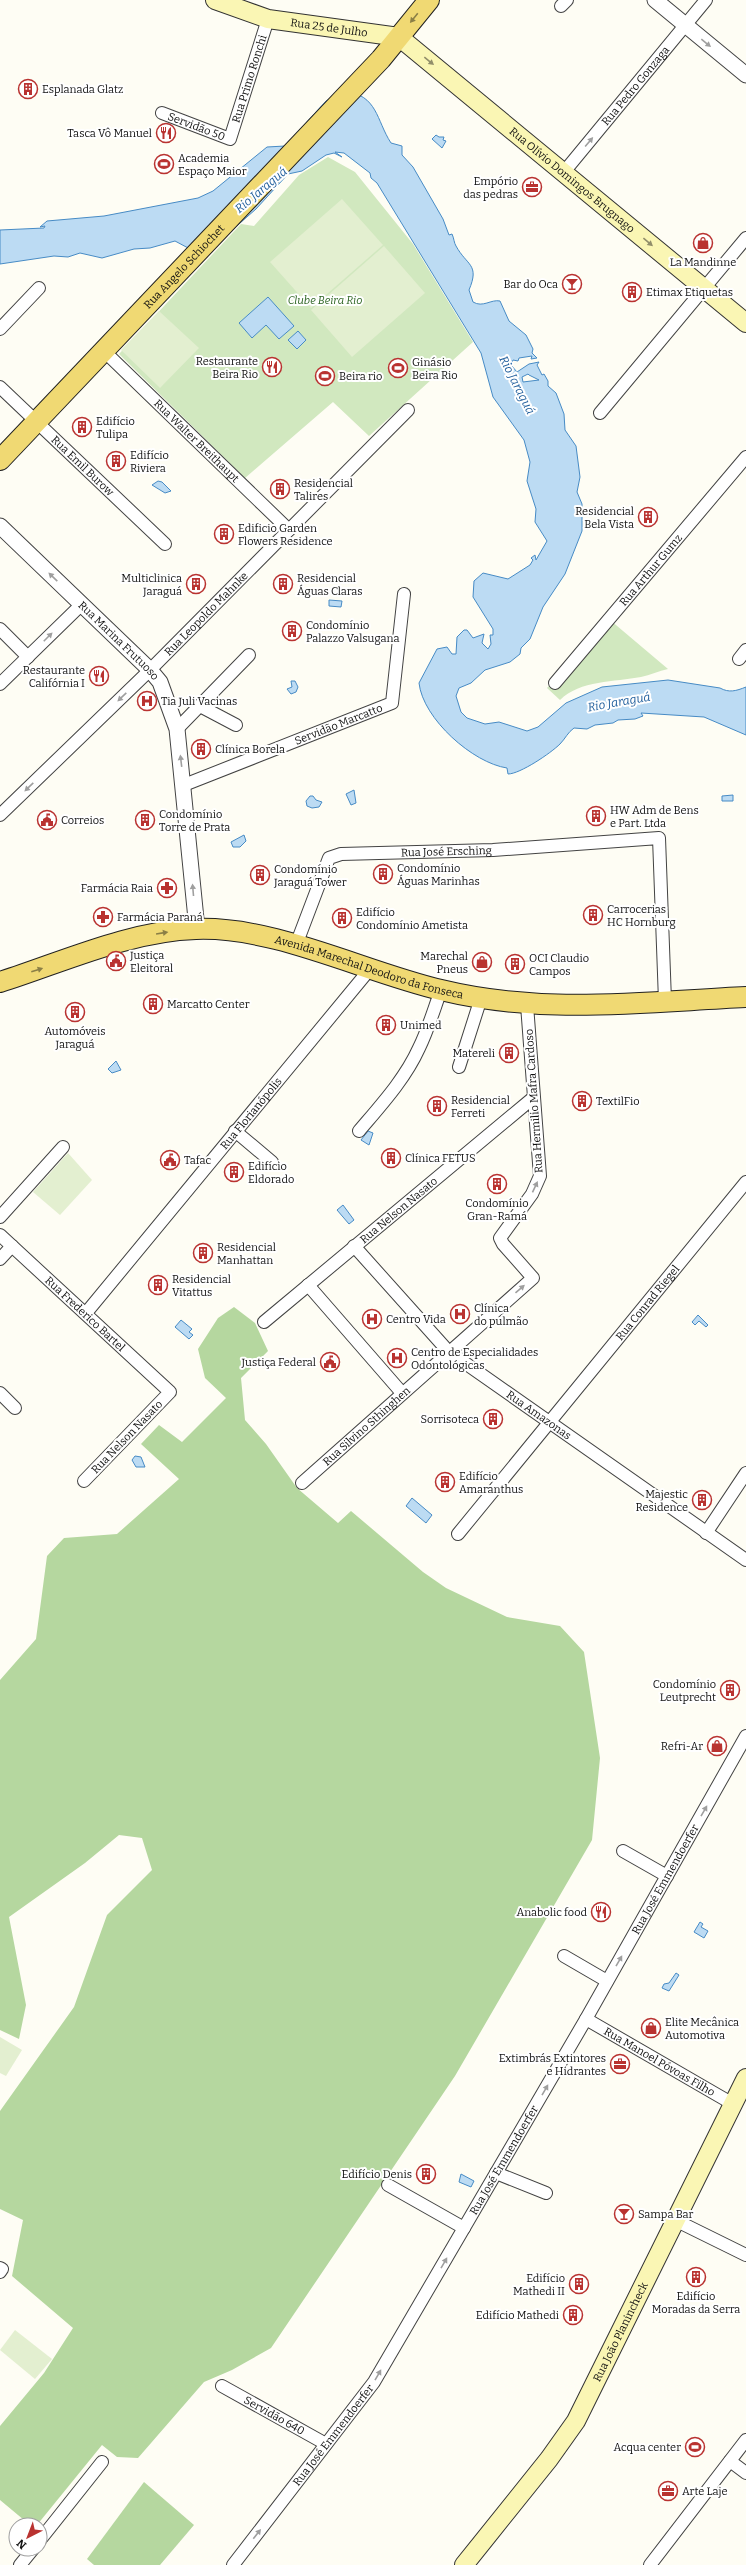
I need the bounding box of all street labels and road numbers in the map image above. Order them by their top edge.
street label: Rua 25 de Julho [290,16,368,39]
street label: Rua Primo Ronchi [229,32,269,124]
street label: Rua Pedro Gonzaga [599,43,672,128]
street label: Servidão 50 [166,109,227,143]
street label: Rua Olívio Domingos Brugnago [507,124,638,235]
street label: Rua Angelo Schiochet [141,222,227,311]
street label: Rua Walter Breithaupt [151,397,242,485]
street label: Rua Emil Burow [49,433,117,498]
street label: Rua Arthur Gumz [617,531,684,608]
street label: Rua Leopoldo Mahnke [162,569,250,658]
street label: Rua Marina Frutuoso [76,598,162,682]
street label: Servidão Marcatto [293,701,384,747]
street label: Rua José Ersching [401,844,492,859]
street label: Avenida Marechal Deodoro da Fonseca [273,933,464,1001]
street label: Rua Hermilio Mafra Cardoso [522,1029,546,1173]
street label: Rua Florianópolis [217,1075,284,1152]
street label: Rua Nelson Nasato [357,1174,440,1246]
street label: Rua Conrad Riegel [613,1262,682,1343]
street label: Rua Frederico Bartel [43,1274,128,1354]
street label: Rua Silvino Sthinghen [320,1384,413,1468]
street label: Rua Amazonas [504,1388,574,1442]
street label: Rua Nelson Nasato [89,1398,165,1476]
street label: Rua José Emmendoerfer [629,1822,701,1937]
street label: Rua Manoel Póvoas Filho [602,2024,717,2099]
street label: Rua José Emmendoerfer [467,2103,541,2217]
street label: Rua João Planincheck [590,2279,651,2384]
street label: Rua José Emmendoerfer [290,2382,376,2488]
street label: Servidão 640 [242,2393,307,2437]

